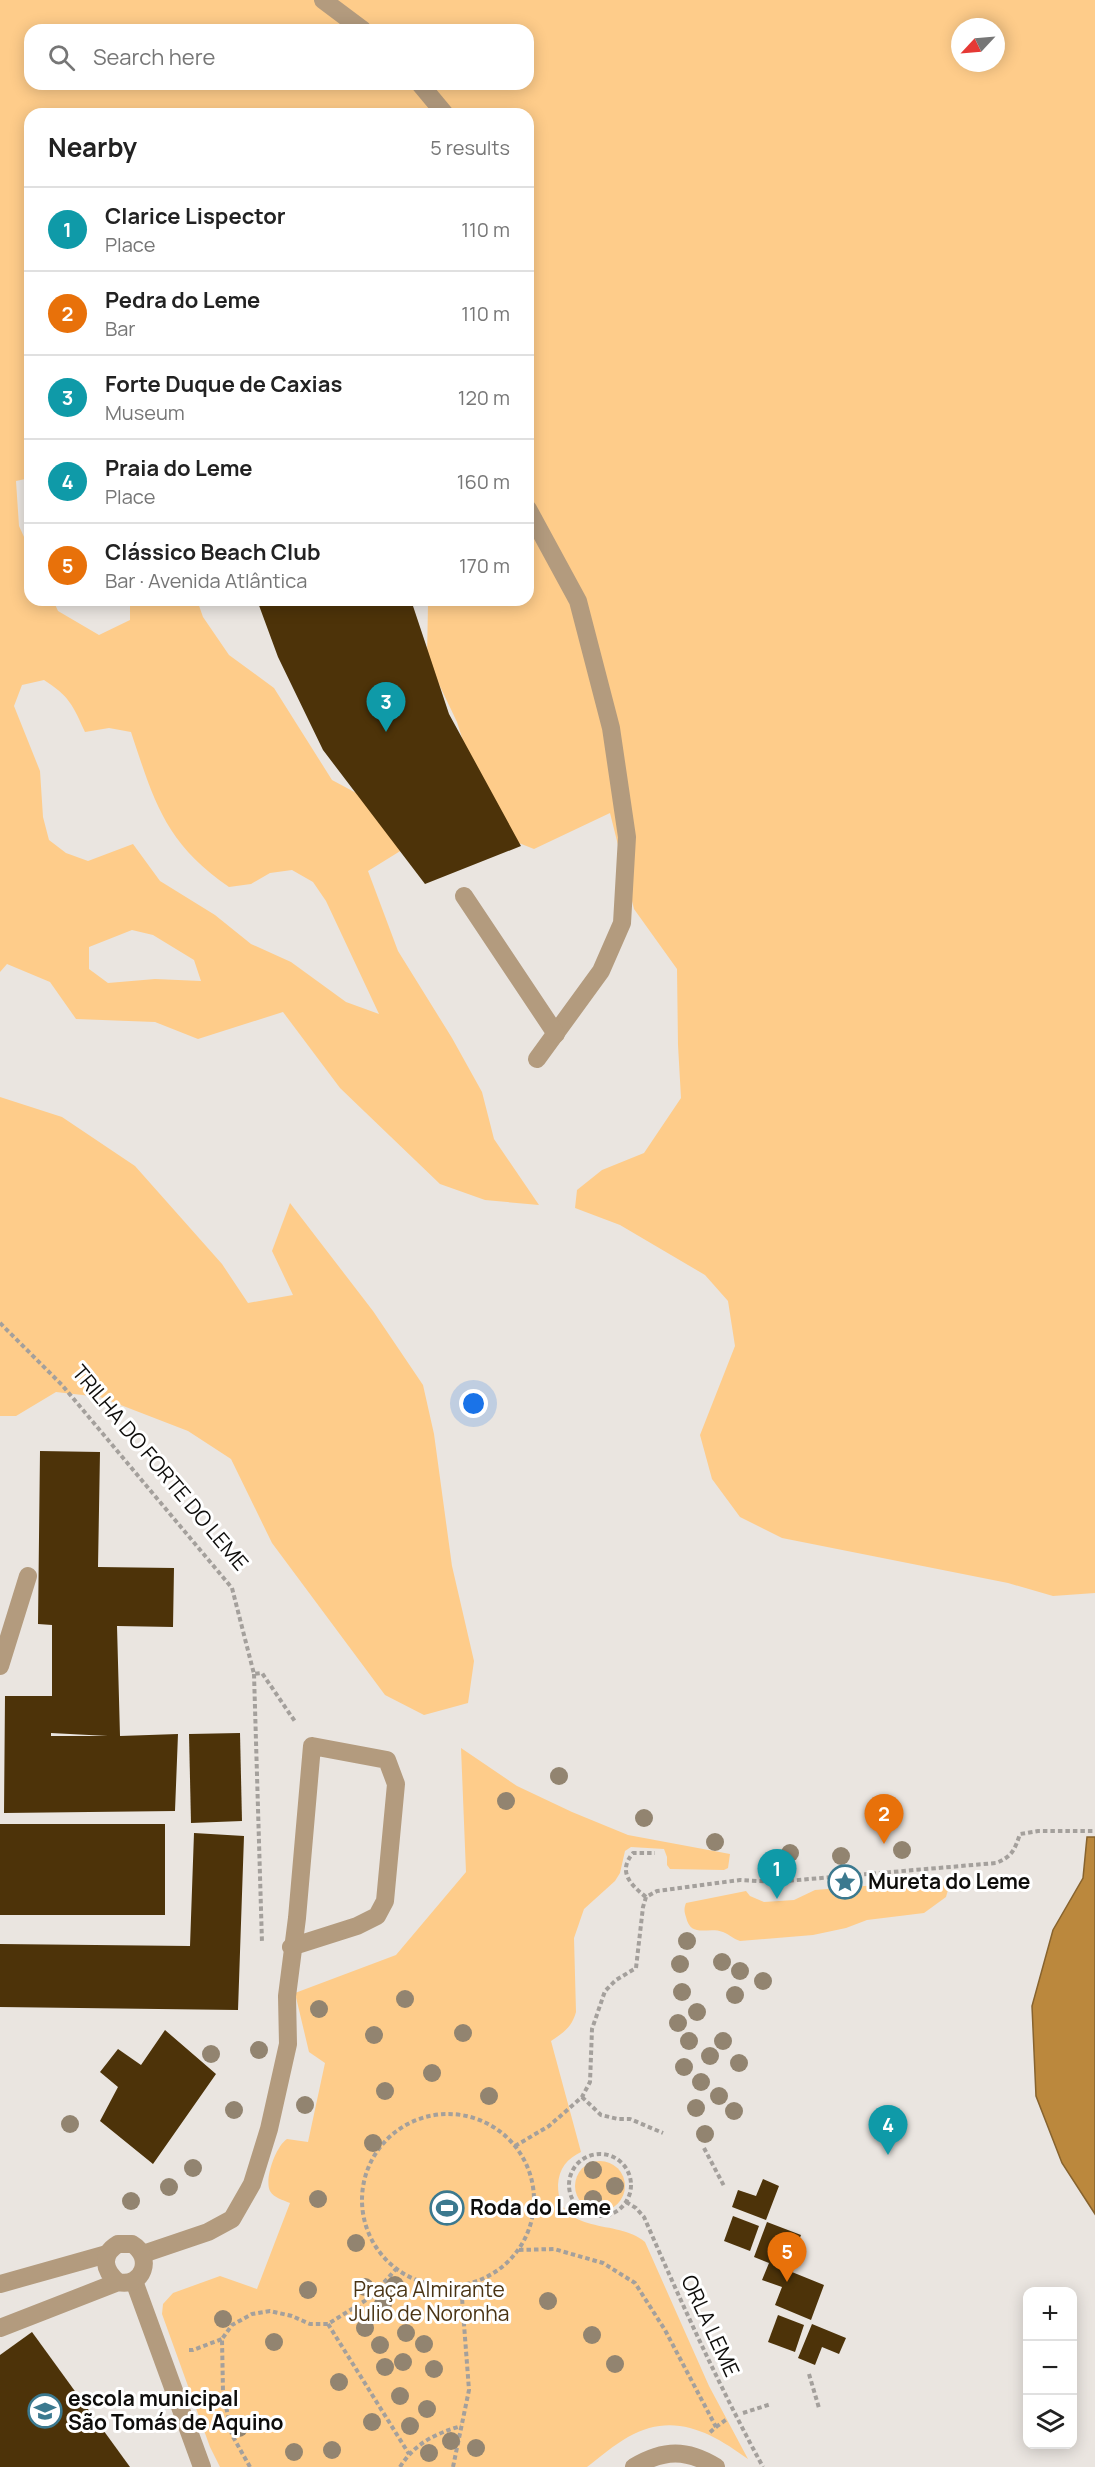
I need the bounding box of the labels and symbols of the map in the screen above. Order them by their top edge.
north arrow [951,18,1005,72]
pin: 3 [366,682,406,732]
street label: TRILHA DO FORTE DO LEME [66,1359,255,1576]
your location [459,1389,488,1418]
pin: 2 [864,1794,904,1844]
pin: 1 [758,1850,796,1899]
place icon: Mureta do Leme [827,1864,863,1900]
place label: Mureta do Leme [868,1867,1030,1895]
pin: 4 [868,2106,908,2155]
sports icon: Roda do Leme [429,2190,465,2226]
place label: Roda do Leme [470,2193,611,2221]
pin: 5 [768,2232,806,2282]
street label: ORLA LEME [675,2270,747,2381]
park label: Praça Almirante Julio de Noronha [349,2275,509,2327]
place label: escola municipal São Tomás de Aquino [68,2384,283,2436]
school or university icon: escola municipal São Tomás de Aquino [27,2393,63,2429]

